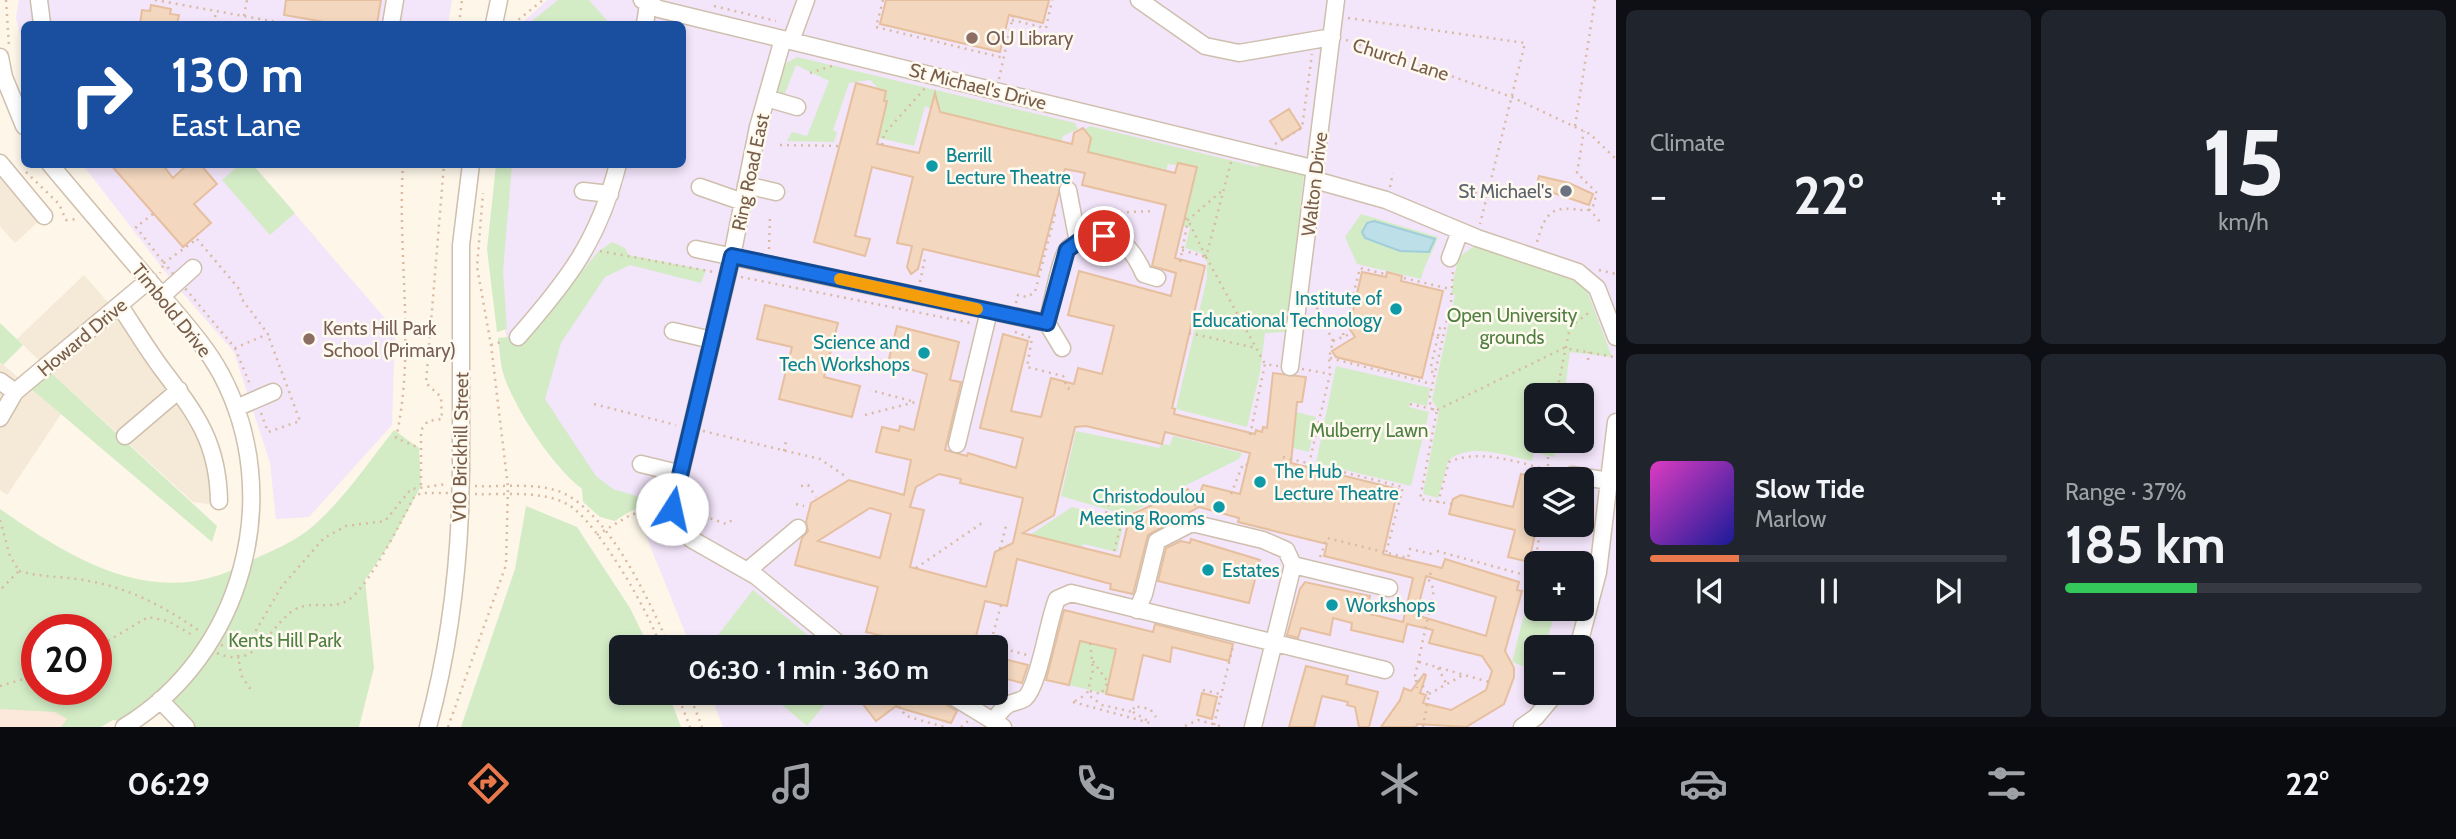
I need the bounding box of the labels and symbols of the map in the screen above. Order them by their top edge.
place label: OU Library [986,27,1074,50]
marker: OU Library [964,30,980,46]
street label: Church Lane [1350,33,1452,86]
street label: St Michael's Drive [907,58,1049,115]
street label: Ring Road East [727,111,774,233]
street label: Walton Drive [1297,130,1332,238]
place label: Berrill Lecture Theatre [946,144,1071,189]
marker: Berrill Lecture Theatre [924,158,940,174]
place label: St Michael's [1458,180,1552,203]
marker: St Michael's [1558,183,1574,199]
pin [1074,206,1134,266]
street label: Timbold Drive [127,259,216,362]
place label: Institute of Educational Technology [1192,287,1383,332]
street label: Howard Drive [33,293,132,381]
marker: Institute of Educational Technology [1388,301,1404,317]
park label: Open University grounds [1447,304,1578,349]
place label: Kents Hill Park School (Primary) [323,317,456,362]
marker: Kents Hill Park School (Primary) [301,331,317,347]
place label: Science and Tech Workshops [779,331,910,376]
marker: Science and Tech Workshops [916,345,932,361]
street label: V10 Brickhill Street [448,371,473,522]
park label: Mulberry Lawn [1310,419,1428,442]
place label: The Hub Lecture Theatre [1274,460,1399,505]
position arrow [635,472,709,546]
marker: The Hub Lecture Theatre [1252,474,1268,490]
place label: Christodoulou Meeting Rooms [1079,485,1205,530]
marker: Christodoulou Meeting Rooms [1211,499,1227,515]
place label: Estates [1222,559,1280,582]
marker: Estates [1200,562,1216,578]
place label: Workshops [1346,594,1435,617]
marker: Workshops [1324,597,1340,613]
speed limit sign: 20 [21,614,112,705]
park label: Kents Hill Park [228,629,342,652]

